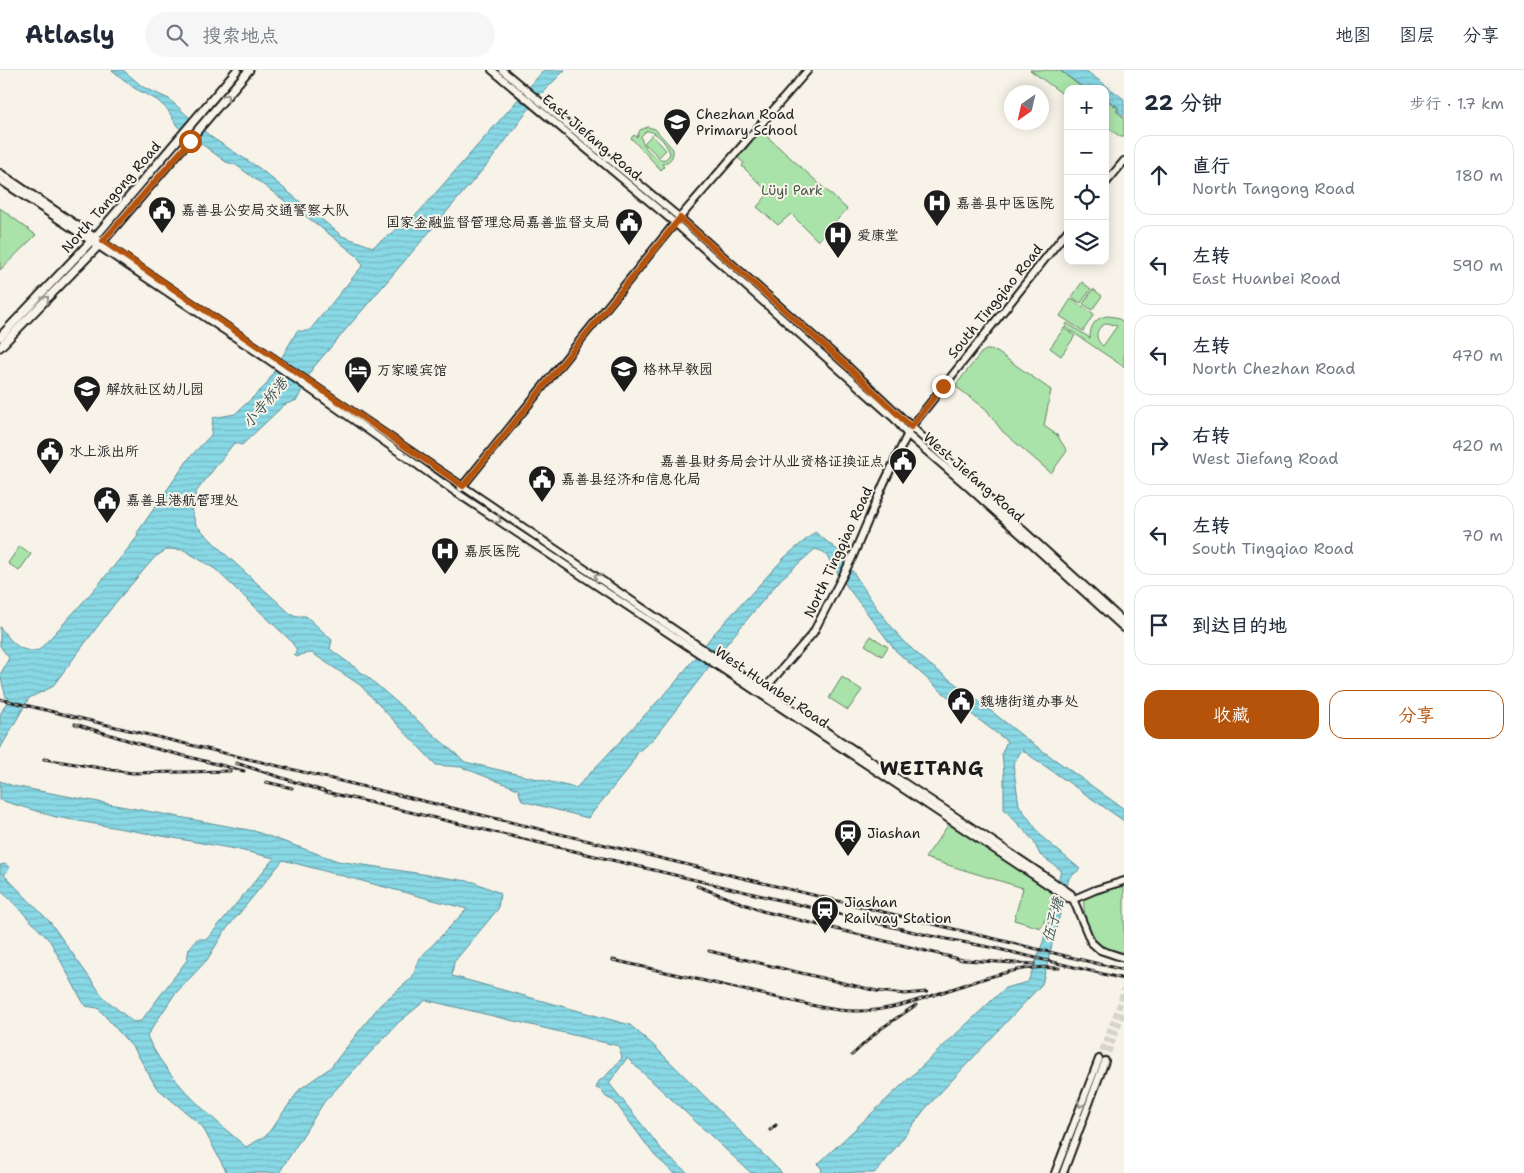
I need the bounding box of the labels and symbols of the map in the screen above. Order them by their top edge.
north arrow [1004,85,1049,130]
street label: East Jiefang Road [538,90,646,184]
one-way arrow [221,94,229,103]
place label: Chezhan Road Primary School [696,105,798,139]
school or university icon: Chezhan Road Primary School [662,107,692,146]
route start [179,130,202,153]
street label: North Tangong Road [57,137,165,257]
park label: Lüyi Park [761,181,823,199]
hospital icon: 嘉善县中医医院 [922,188,952,227]
place label: 嘉善县中医医院 [956,194,1054,212]
public building icon: 嘉善县公安局交通警察大队 [147,195,177,234]
place label: 嘉善县公安局交通警察大队 [181,201,349,219]
public building icon: 国家金融监督管理总局嘉善监督支局 [614,207,644,246]
place label: 国家金融监督管理总局嘉善监督支局 [386,213,610,231]
hospital icon: 爱康堂 [823,220,853,259]
place label: 爱康堂 [857,226,899,244]
street label: South Tingqiao Road [943,240,1047,362]
one-way arrow [40,296,49,305]
school or university icon: 格林早教园 [609,354,639,393]
hotel icon: 万家暖宾馆 [343,355,373,394]
place label: 格林早教园 [643,360,713,378]
place label: 万家暖宾馆 [377,361,447,379]
water label: 小寺桥港 [238,372,293,432]
school or university icon: 解放社区幼儿园 [72,374,102,413]
route end [932,375,955,398]
place label: 解放社区幼儿园 [106,380,204,398]
street label: West Jiefang Road [920,428,1028,526]
public building icon: 水上派出所 [35,436,65,475]
place label: 水上派出所 [69,442,139,460]
public building icon: 嘉善县财务局会计从业资格证换证点 [888,446,918,485]
place label: 嘉善县财务局会计从业资格证换证点 [660,452,884,470]
public building icon: 嘉善县经济和信息化局 [527,464,557,503]
place label: 嘉善县经济和信息化局 [561,470,701,488]
street label: North Tingqiao Road [800,484,876,620]
public building icon: 嘉善县港航管理处 [92,485,122,524]
place label: 嘉善县港航管理处 [126,491,238,509]
one-way arrow [492,514,501,523]
hospital icon: 嘉辰医院 [430,536,460,575]
place label: 嘉辰医院 [464,542,520,560]
one-way arrow [593,574,602,583]
street label: West Huanbei Road [712,642,832,732]
public building icon: 魏塘街道办事处 [946,686,976,725]
place label: 魏塘街道办事处 [980,692,1078,710]
district label: WEITANG [880,756,984,781]
station icon: Jiashan [833,818,863,857]
place label: Jiashan [867,824,921,842]
place label: Jiashan Railway Station [844,893,952,927]
water label: 伍子塘 [1038,894,1069,944]
station icon: Jiashan Railway Station [810,895,840,934]
one-way arrow [1077,1099,1087,1108]

